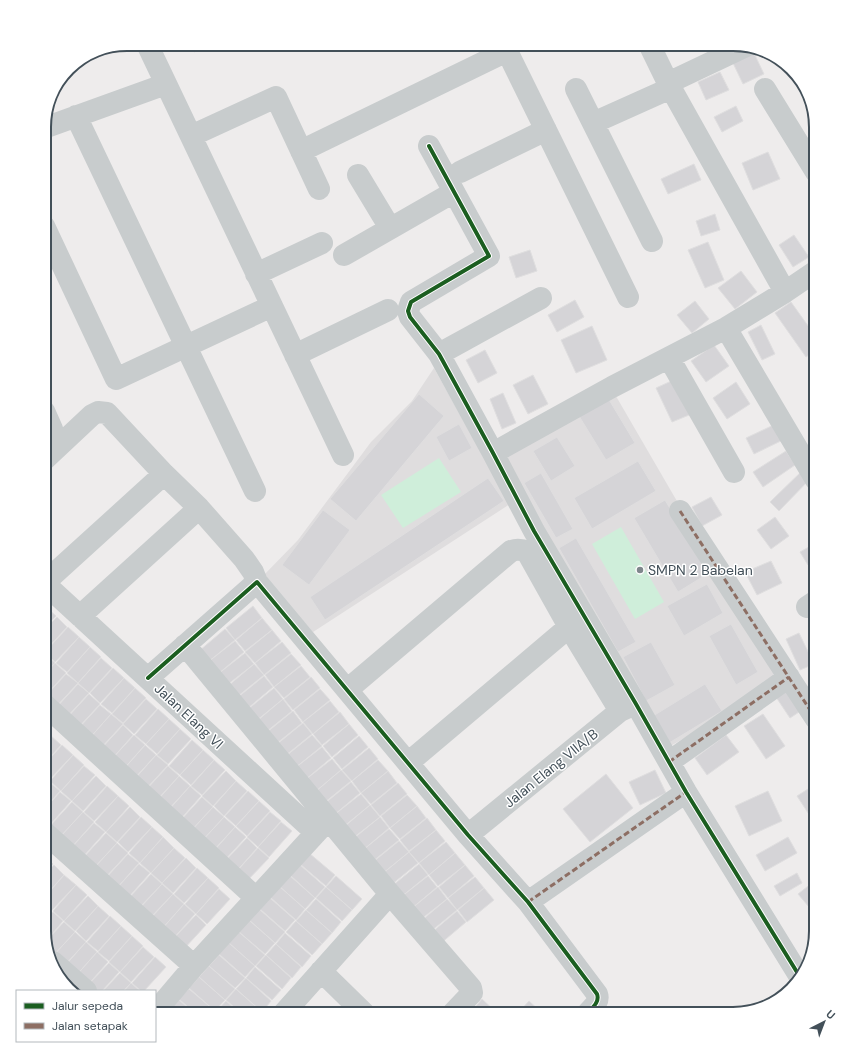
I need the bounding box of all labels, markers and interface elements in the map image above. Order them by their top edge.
place label: SMPN 2 Babelan [648,561,753,579]
marker: SMPN 2 Babelan [635,565,645,575]
street label: Jalan Elang VI [151,679,227,753]
street label: Jalan Elang VIIA/B [501,725,601,811]
legend [16,990,156,1042]
text: Jalur sepeda [52,998,123,1014]
north arrow [804,1002,844,1042]
text: U [823,1007,838,1022]
text: Jalan setapak [52,1018,128,1034]

